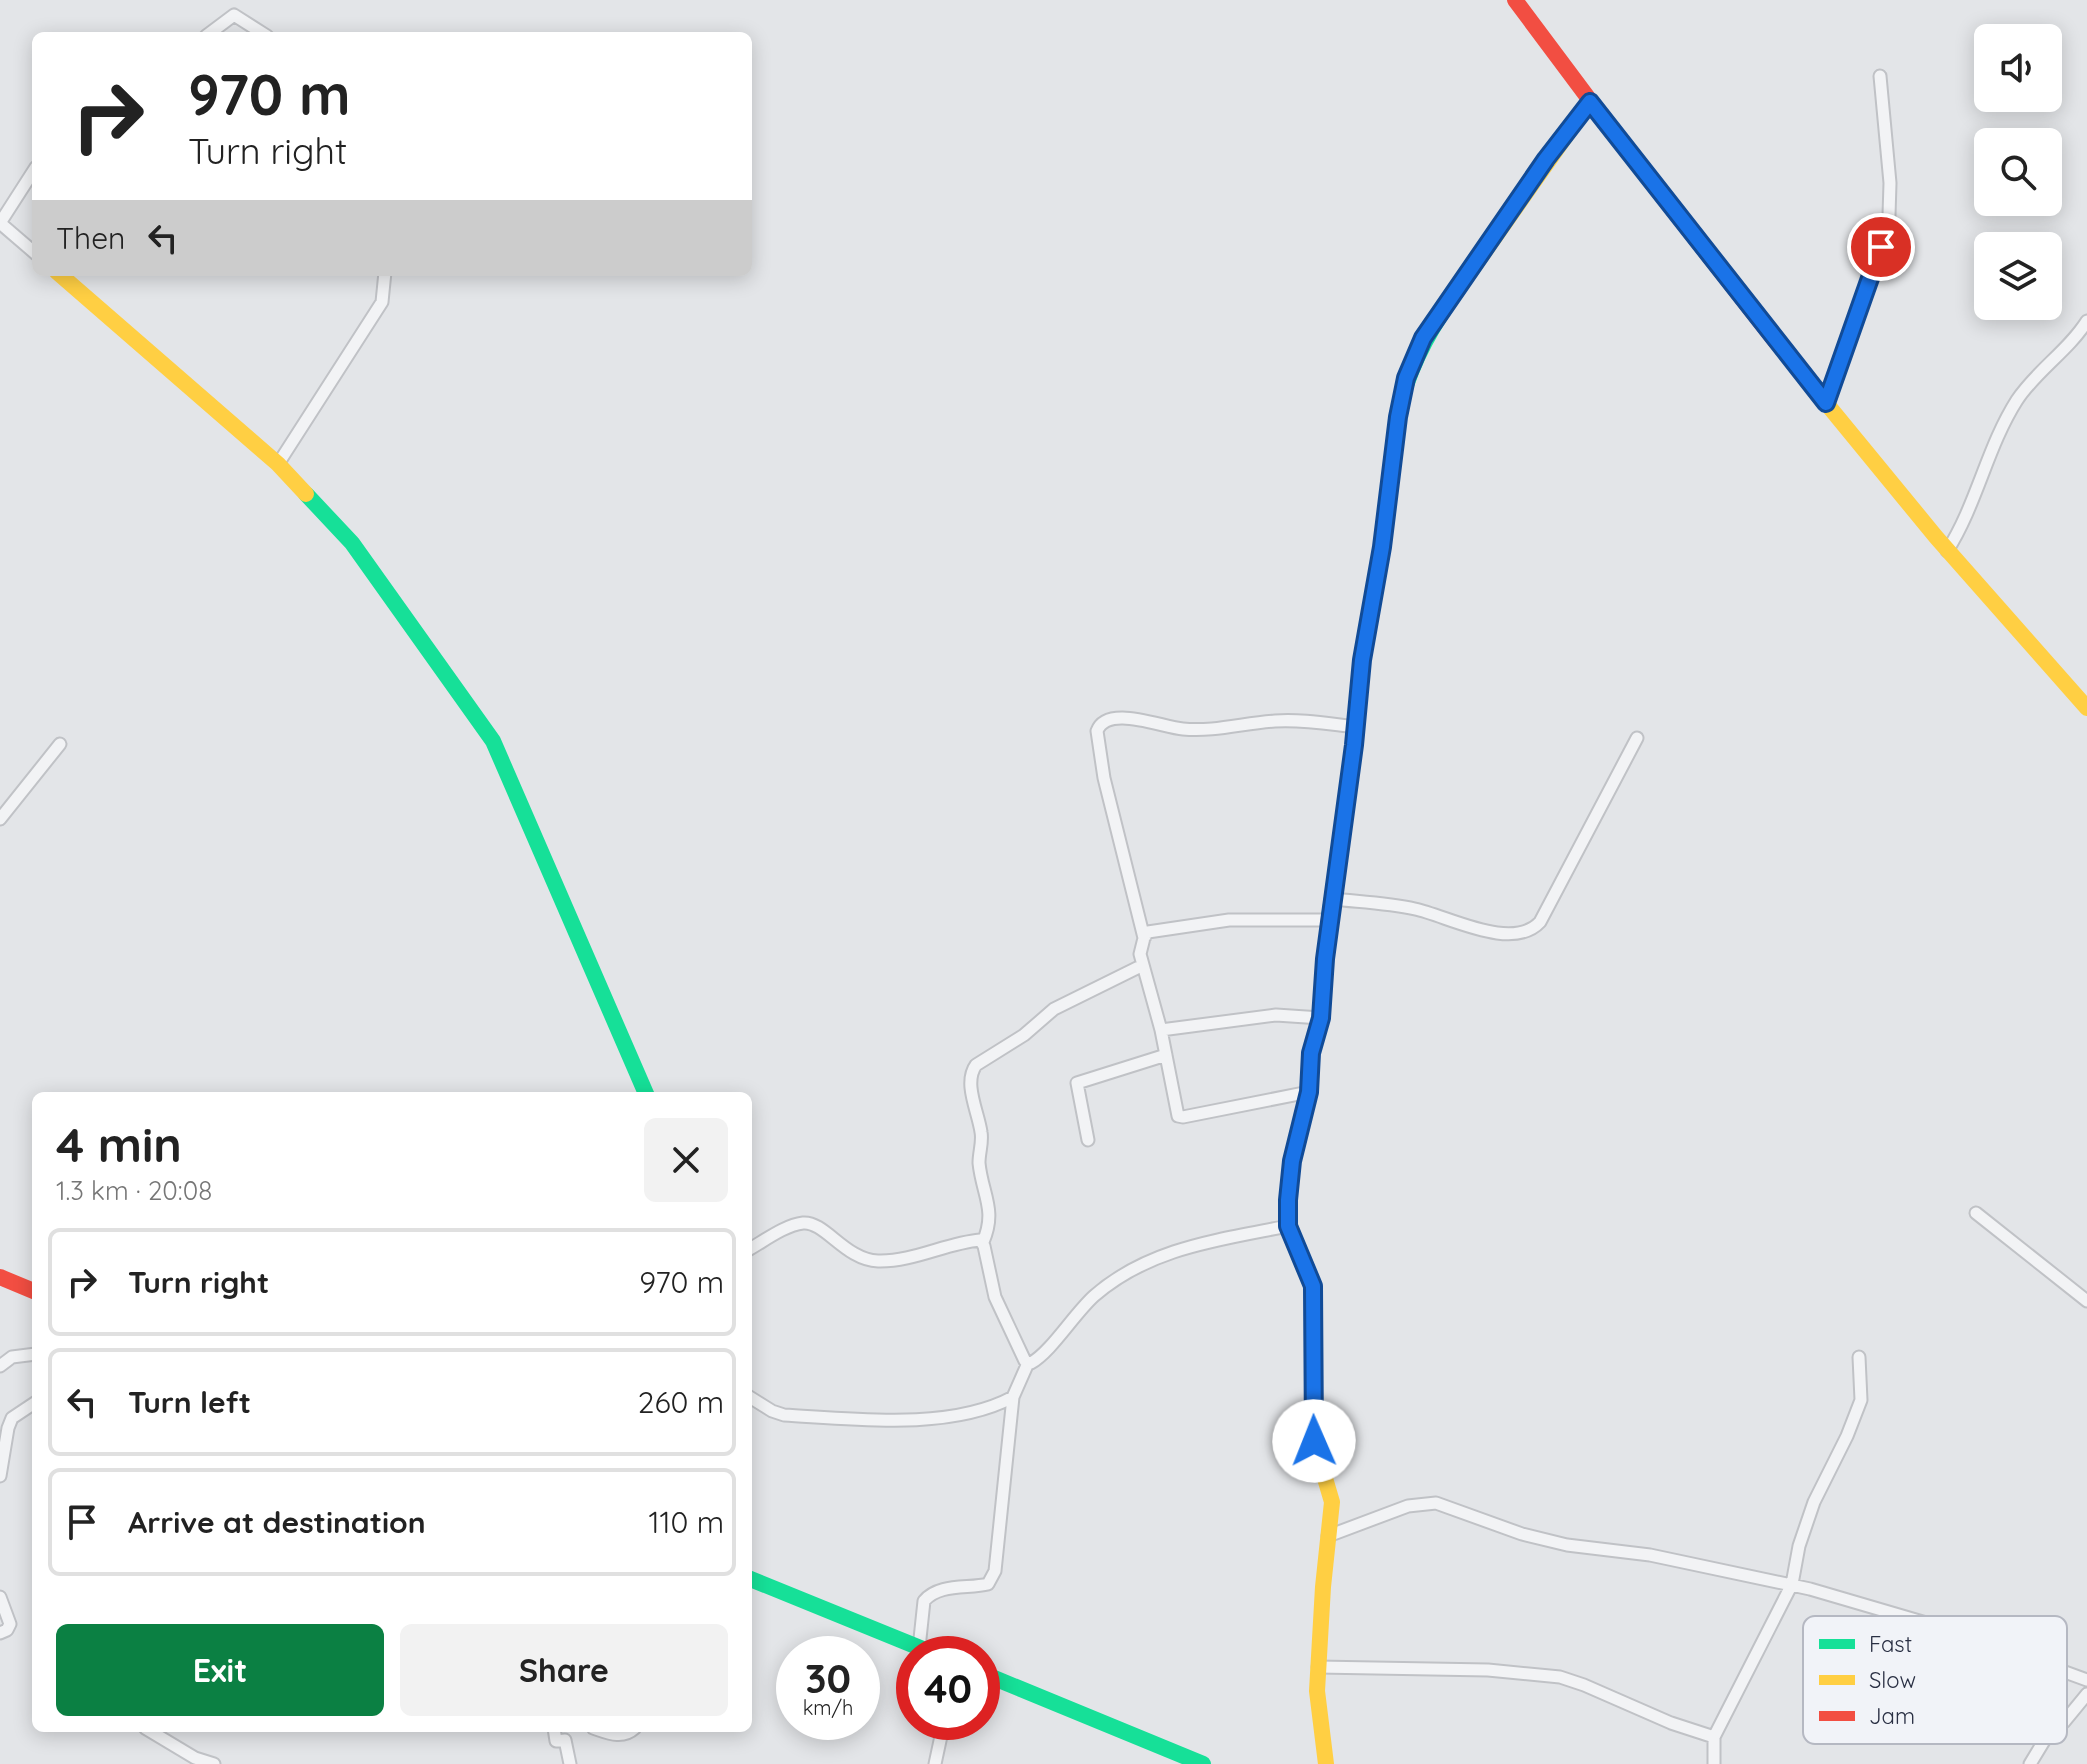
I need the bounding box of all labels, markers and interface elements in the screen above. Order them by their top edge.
map controls [1974,24,2062,320]
button: sound [1974,24,2062,112]
text: 970 m [188,59,351,129]
icon: right [56,64,160,168]
text: Turn right [188,128,347,173]
button: search [1974,128,2062,216]
pin [1847,213,1915,281]
icon: left [141,216,185,260]
text: Then [56,219,125,257]
icon: arrive [1859,225,1903,269]
button: layers [1974,232,2062,320]
text: 4 min [56,1114,182,1174]
button: close [644,1118,728,1202]
text: 1.3 km · 20:08 [56,1174,212,1207]
icon: right [60,1260,104,1304]
text: Turn right [128,1263,269,1301]
text: 970 m [639,1263,724,1301]
icon: left [60,1380,104,1424]
text: Turn left [128,1383,251,1421]
text: 260 m [638,1383,724,1421]
position arrow [1272,1399,1356,1483]
icon: arrive [60,1500,104,1544]
text: Arrive at destination [128,1503,426,1541]
text: 110 m [648,1503,724,1541]
legend [1803,1616,2067,1744]
button: Exit [56,1624,384,1716]
button: Share [400,1624,728,1716]
text: Fast [1869,1630,1912,1658]
speed limit sign: 40 [896,1636,1000,1740]
text: 30 [805,1653,851,1703]
text: Slow [1869,1666,1916,1694]
text: km/h [803,1695,853,1720]
text: Jam [1869,1702,1915,1730]

